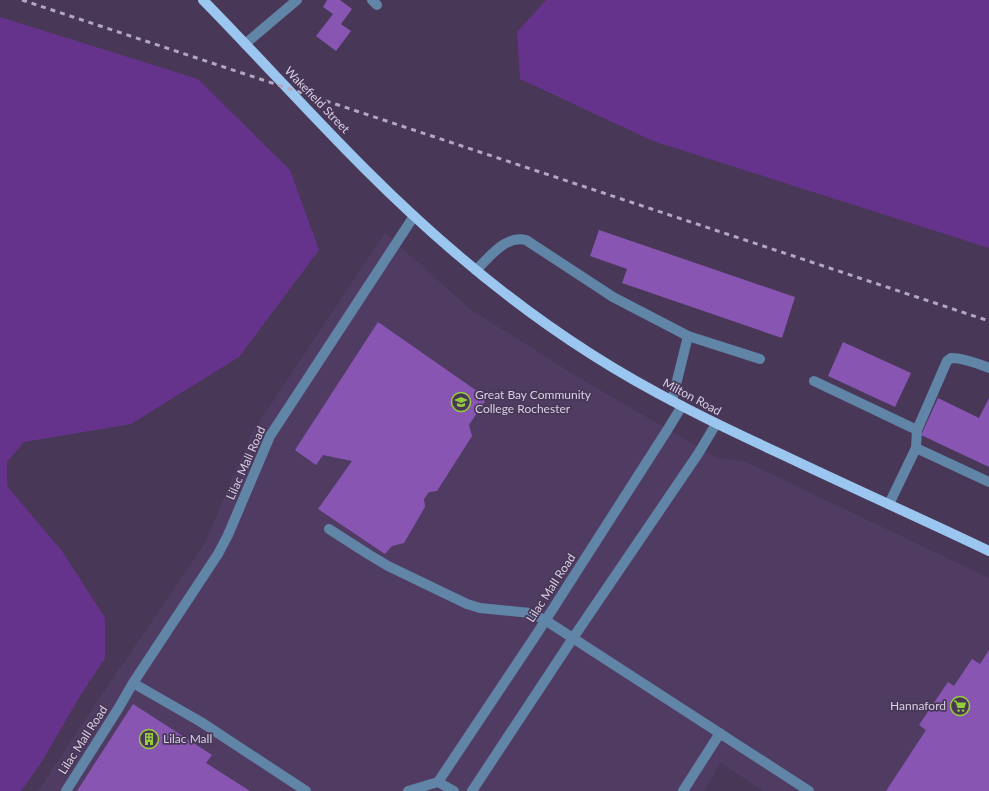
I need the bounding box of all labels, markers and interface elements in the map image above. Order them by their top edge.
street label: Wakefield Street [282,63,354,137]
street label: Milton Road [660,375,724,418]
place label: Great Bay Community College Rochester [475,387,592,416]
school or university icon: Great Bay Community College Rochester [450,391,472,413]
street label: Lilac Mall Road [223,424,268,502]
street label: Lilac Mall Road [523,551,578,625]
supermarket icon: Hannaford [949,695,971,717]
place label: Hannaford [890,698,946,713]
street label: Lilac Mall Road [55,703,110,777]
building icon: Lilac Mall [138,728,160,750]
place label: Lilac Mall [163,731,212,746]

